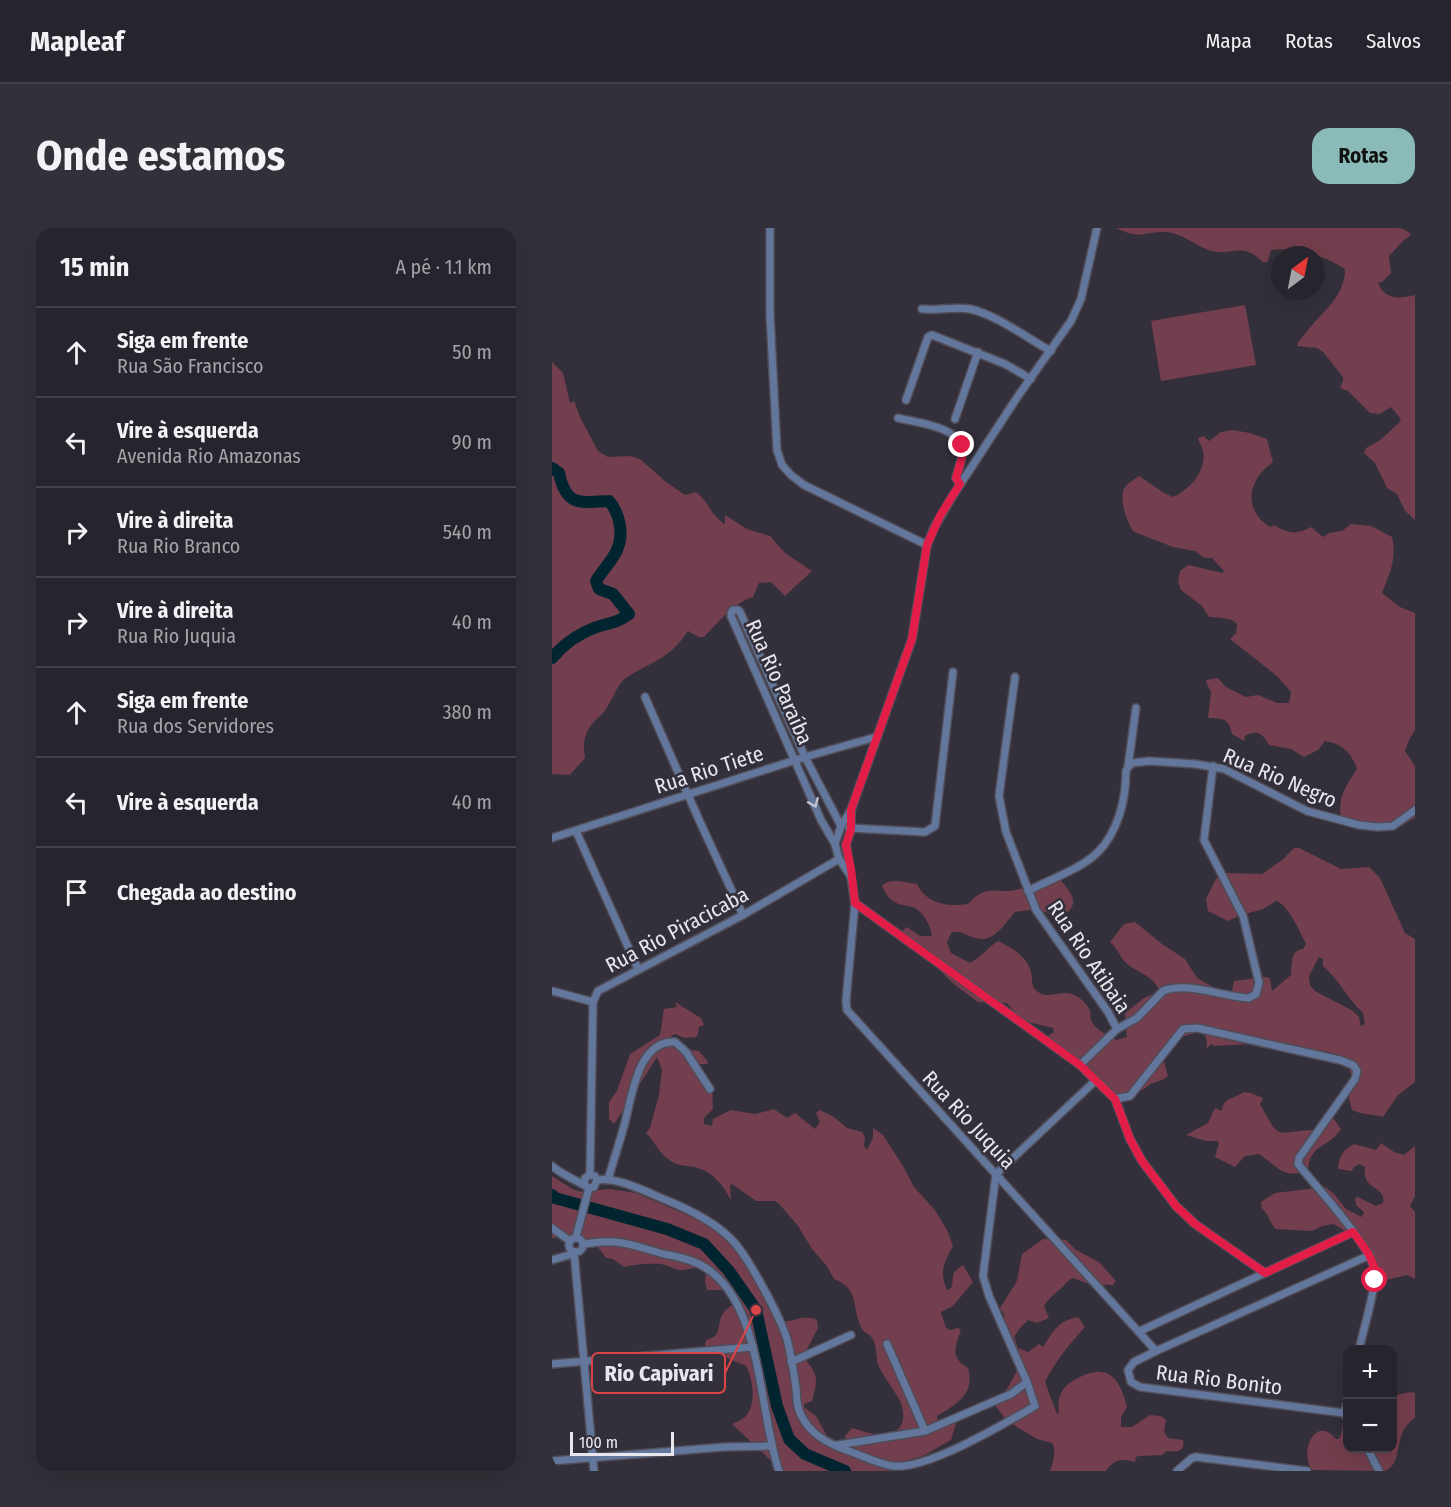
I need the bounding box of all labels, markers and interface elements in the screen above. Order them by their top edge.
text: Mapleaf [30,25,124,58]
text: Mapa [1205,28,1252,54]
text: Rotas [1285,28,1333,54]
text: Salvos [1366,28,1421,54]
button: Rotas [1312,128,1415,184]
text: Onde estamos [36,131,285,181]
north arrow [1271,246,1325,300]
text: 15 min [60,252,129,283]
text: A pé · 1.1 km [395,255,492,279]
text: Siga em frente [117,327,248,354]
icon: ahead [60,336,93,369]
text: 50 m [452,340,492,364]
text: Rua São Francisco [117,354,263,378]
text: Vire à esquerda [117,417,259,444]
icon: left [60,426,93,459]
text: 90 m [452,430,492,454]
route end [948,431,974,457]
text: Avenida Rio Amazonas [117,444,301,468]
text: Vire à direita [117,507,233,534]
icon: right [60,516,93,549]
text: 540 m [443,520,492,544]
text: Rua Rio Branco [117,534,240,558]
text: Vire à direita [117,597,233,624]
icon: right [60,606,93,639]
text: 40 m [452,610,492,634]
street label: Rua Rio Paraíba [740,615,818,749]
text: Rua Rio Juquia [117,624,236,648]
text: Siga em frente [117,687,248,714]
icon: ahead [60,696,93,729]
text: 380 m [442,700,492,724]
text: Rua dos Servidores [117,714,274,738]
street label: Rua Rio Tiete [651,740,767,800]
street label: Rua Rio Negro [1219,742,1341,814]
icon: left [60,786,93,819]
text: Vire à esquerda [117,789,259,816]
text: 40 m [452,790,492,814]
one-way arrow [806,796,818,807]
icon: arrive [60,876,93,909]
text: Chegada ao destino [117,879,297,906]
street label: Rua Rio Piracicaba [601,881,753,979]
street label: Rua Rio Atibaia [1042,896,1136,1018]
street label: Rua Rio Juquia [917,1065,1021,1175]
route start [1361,1266,1387,1292]
map controls [1343,1345,1397,1453]
button: + [1343,1345,1397,1399]
callout: Rio Capivari [592,1353,725,1393]
street label: Rua Rio Bonito [1154,1359,1284,1401]
text: Rio Capivari [605,1360,713,1387]
button: − [1343,1399,1397,1453]
scale bar [570,1429,674,1456]
text: 100 m [579,1433,618,1452]

